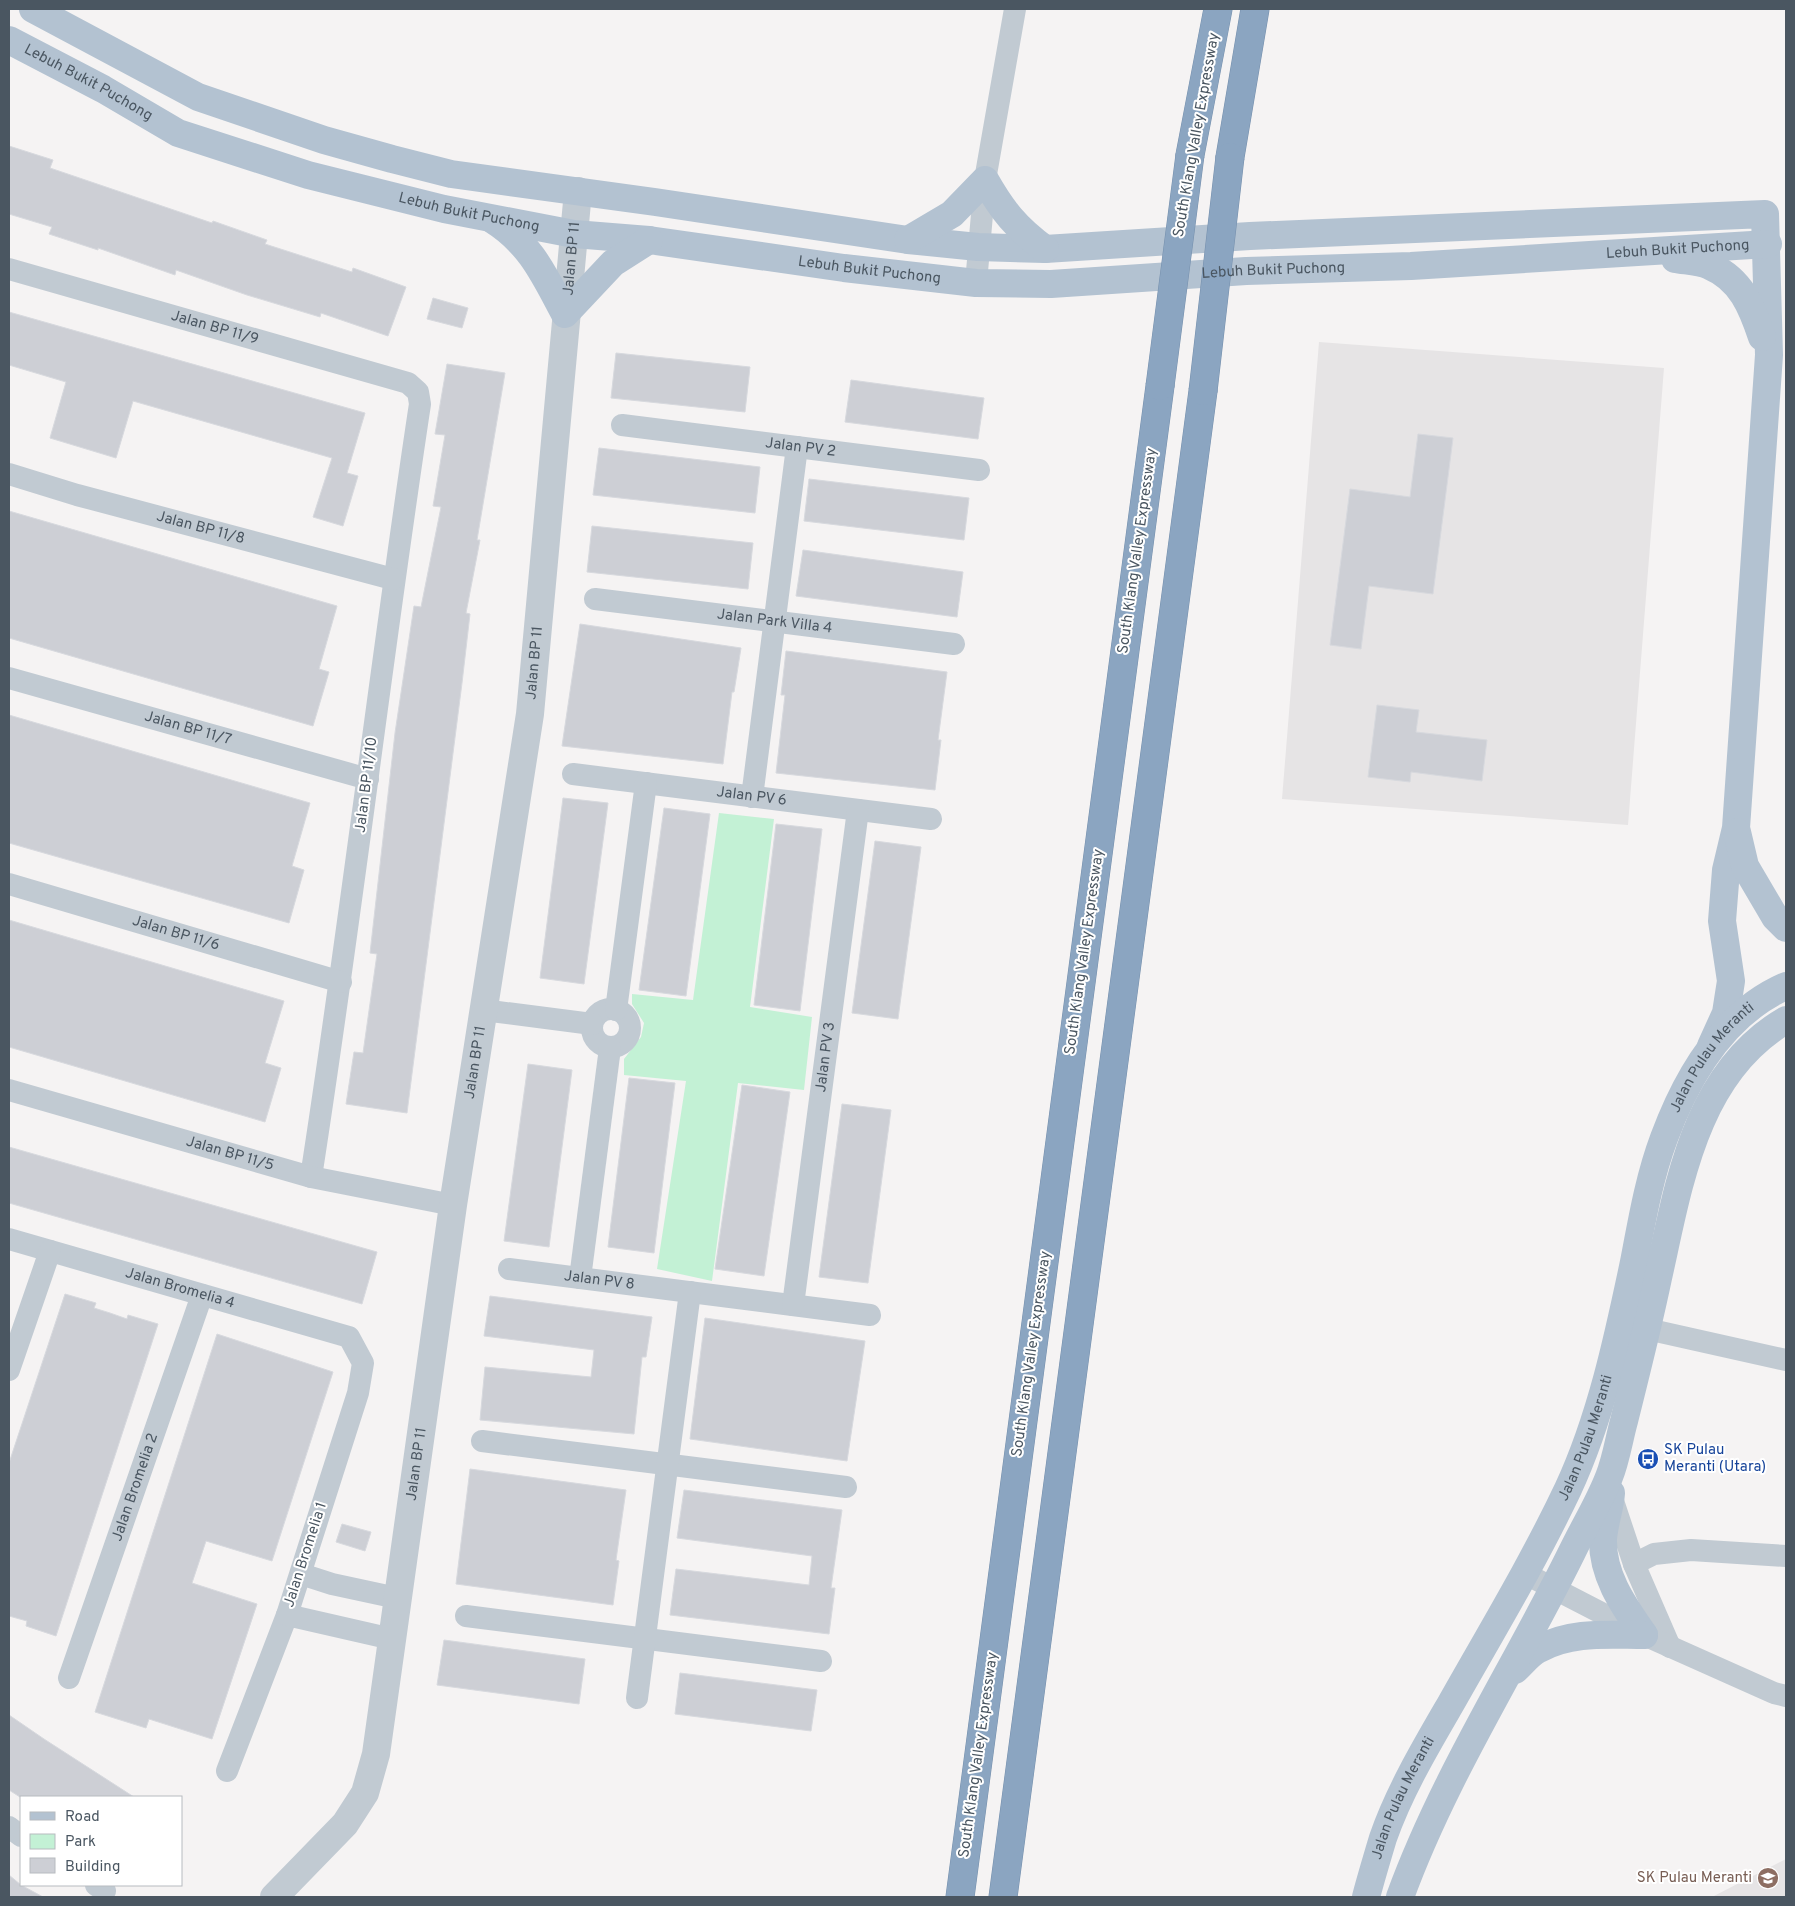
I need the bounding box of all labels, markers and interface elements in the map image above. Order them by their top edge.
street label: South Klang Valley Expressway [1170,31,1224,239]
street label: Lebuh Bukit Puchong [21,40,156,125]
street label: Lebuh Bukit Puchong [396,188,541,237]
street label: Jalan BP 11 [559,221,585,296]
street label: Lebuh Bukit Puchong [1605,236,1750,263]
street label: Lebuh Bukit Puchong [797,252,942,288]
street label: Lebuh Bukit Puchong [1201,258,1345,283]
street label: Jalan BP 11/9 [169,306,261,349]
street label: Jalan PV 2 [764,434,837,461]
street label: South Klang Valley Expressway [1114,447,1162,655]
street label: Jalan BP 11/8 [154,507,247,549]
street label: Jalan Park Villa 4 [716,605,833,638]
street label: Jalan BP 11 [522,625,548,701]
street label: Jalan BP 11/7 [142,707,234,750]
street label: Jalan BP 11/10 [352,736,382,834]
street label: Jalan PV 6 [715,783,788,810]
street label: South Klang Valley Expressway [1061,848,1109,1056]
street label: Jalan BP 11/6 [130,911,222,955]
street label: Jalan Pulau Meranti [1666,998,1758,1116]
street label: Jalan PV 3 [812,1021,840,1094]
street label: Jalan BP 11 [460,1024,490,1100]
street label: Jalan BP 11/5 [184,1132,276,1175]
street label: South Klang Valley Expressway [1008,1250,1056,1458]
street label: Jalan Bromelia 4 [123,1263,237,1313]
street label: Jalan PV 8 [563,1267,636,1294]
street label: Jalan Pulau Meranti [1554,1373,1617,1504]
street label: Jalan BP 11 [402,1426,431,1502]
street label: Jalan Bromelia 2 [108,1431,163,1544]
place label: SK Pulau Meranti (Utara) [1664,1441,1766,1477]
bus stop icon: SK Pulau Meranti (Utara) [1636,1447,1660,1471]
street label: Jalan Bromelia 1 [280,1500,332,1610]
street label: South Klang Valley Expressway [955,1651,1003,1859]
street label: Jalan Pulau Meranti [1368,1733,1439,1862]
legend [20,1796,182,1886]
text: Road [65,1808,100,1827]
text: Park [65,1833,96,1852]
text: Building [65,1858,120,1877]
school or university icon: SK Pulau Meranti [1756,1866,1780,1890]
place label: SK Pulau Meranti [1637,1869,1752,1888]

